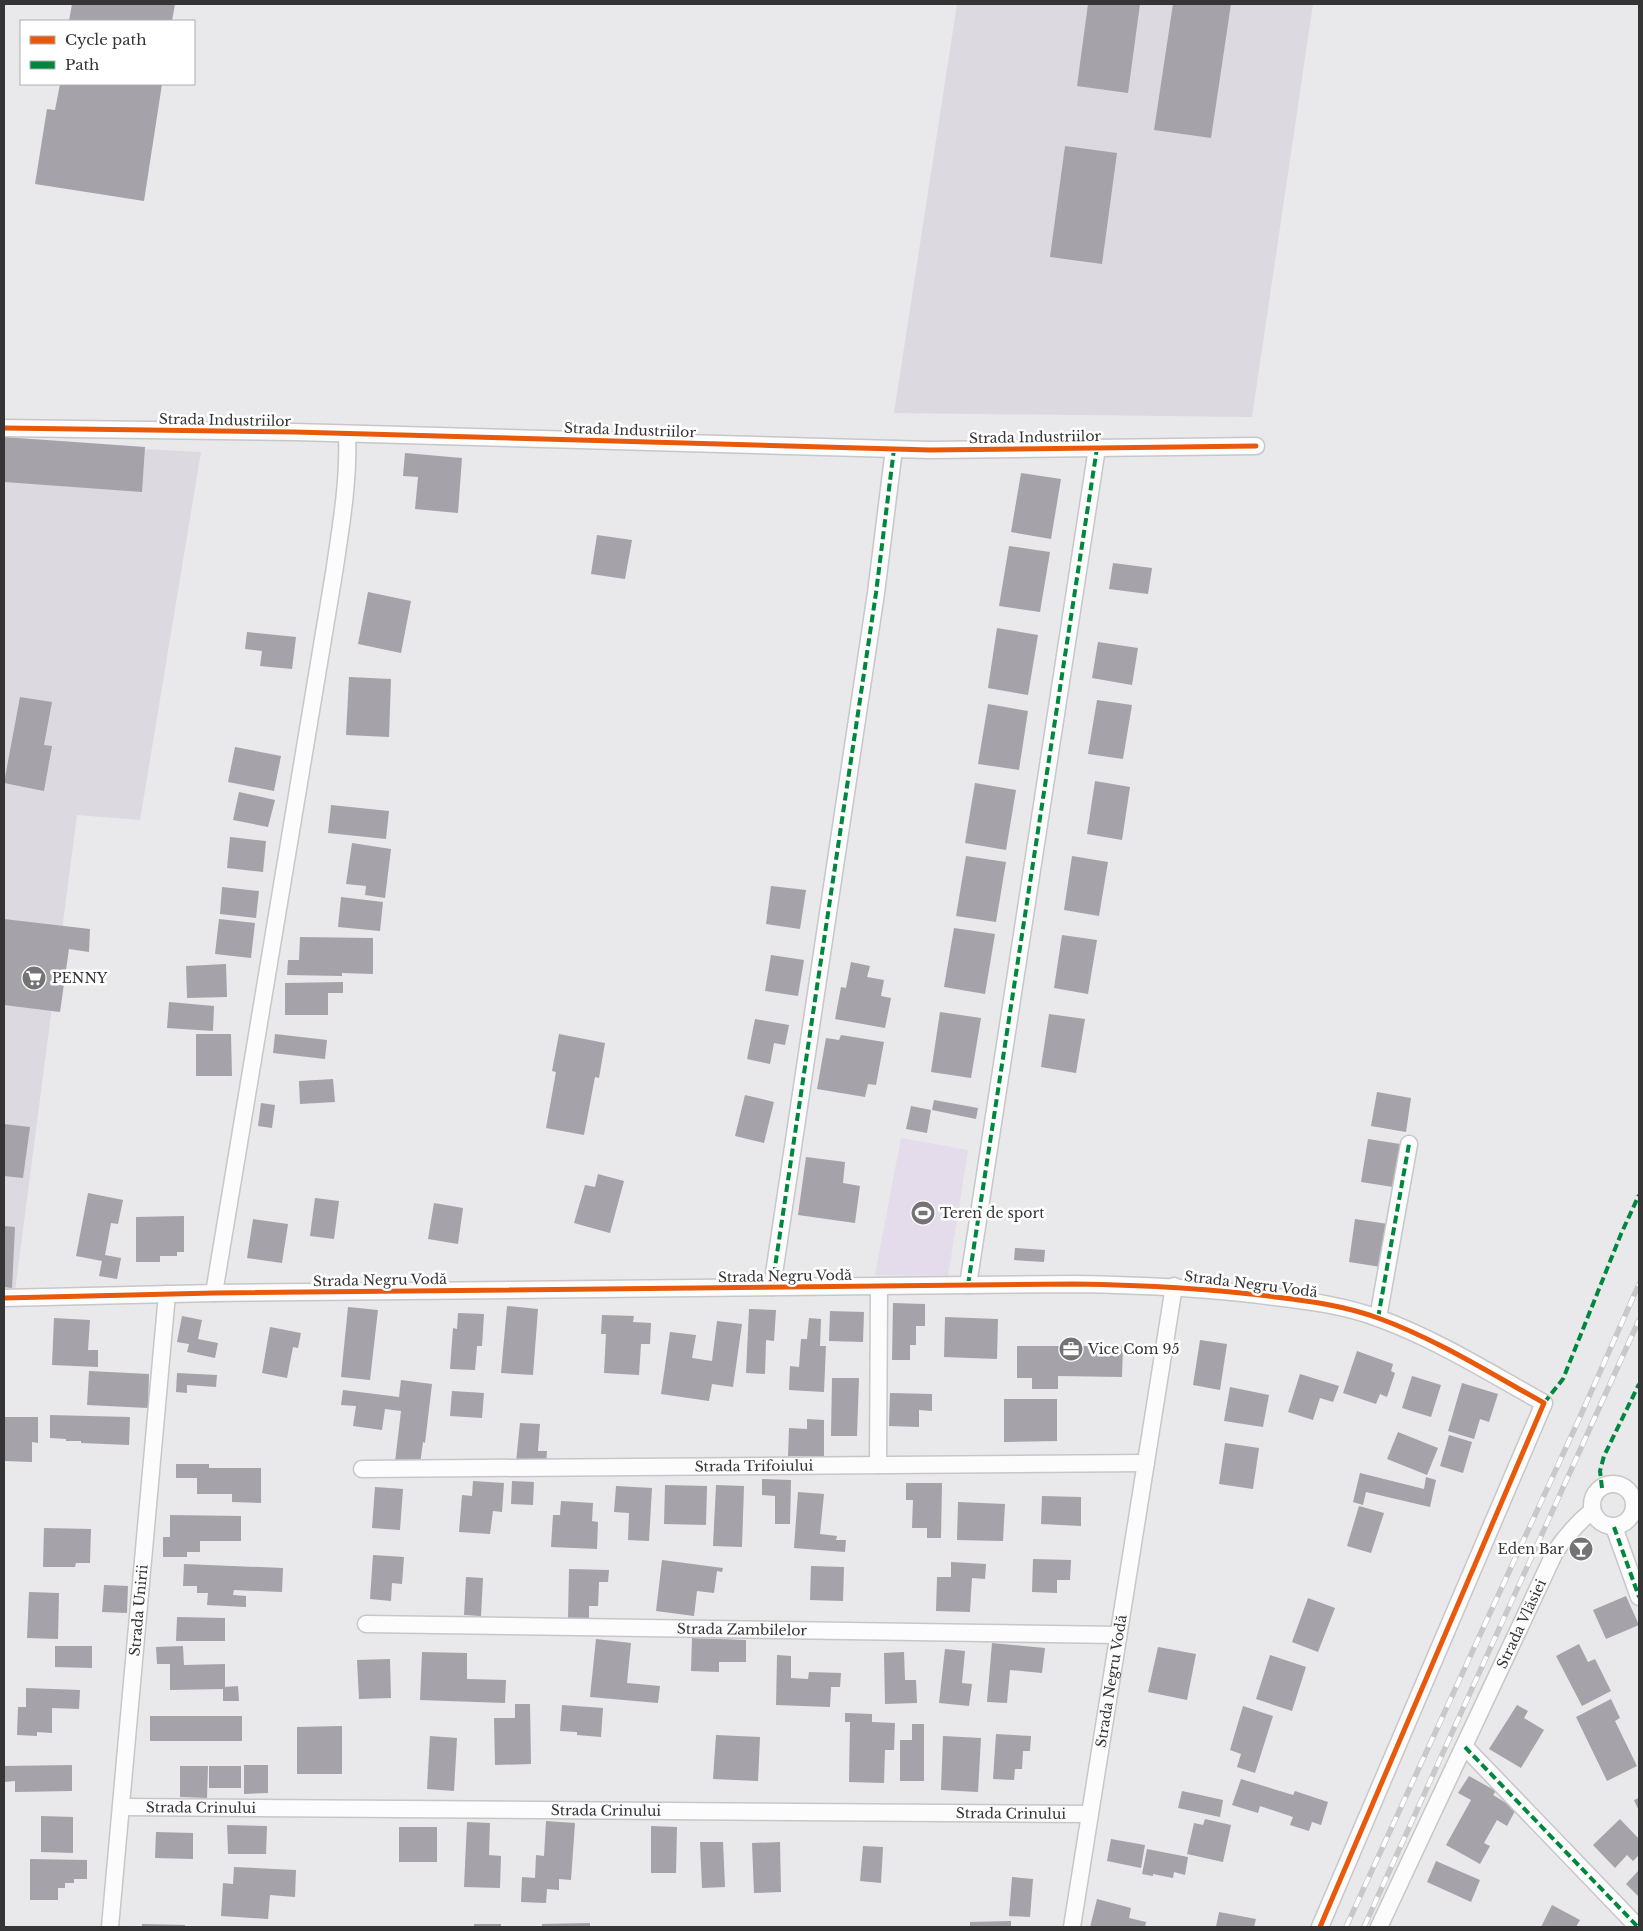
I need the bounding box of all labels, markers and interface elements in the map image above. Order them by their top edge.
legend [20,20,195,85]
text: Cycle path [65,30,147,49]
text: Path [65,55,99,74]
street label: Strada Industriilor [159,410,292,430]
street label: Strada Industriilor [564,419,697,441]
street label: Strada Industriilor [969,427,1102,447]
supermarket icon: PENNY [21,965,47,991]
place label: PENNY [52,969,108,987]
sports icon: Teren de sport [910,1200,936,1226]
place label: Teren de sport [940,1204,1045,1222]
street label: Strada Negru Vodă [718,1266,852,1286]
street label: Strada Negru Vodă [1183,1267,1319,1301]
street label: Strada Negru Vodă [313,1270,447,1290]
office icon: Vice Com 95 [1058,1336,1084,1362]
place label: Vice Com 95 [1087,1340,1180,1358]
street label: Strada Trifoiului [695,1457,814,1475]
bar icon: Eden Bar [1568,1536,1594,1562]
place label: Eden Bar [1498,1540,1564,1558]
street label: Strada Unirii [125,1563,152,1657]
street label: Strada Vlăsiei [1493,1576,1550,1671]
street label: Strada Negru Vodă [1092,1613,1131,1749]
street label: Strada Zambilelor [677,1620,808,1639]
street label: Strada Crinului [146,1798,256,1817]
street label: Strada Crinului [551,1801,661,1820]
street label: Strada Crinului [956,1804,1066,1823]

